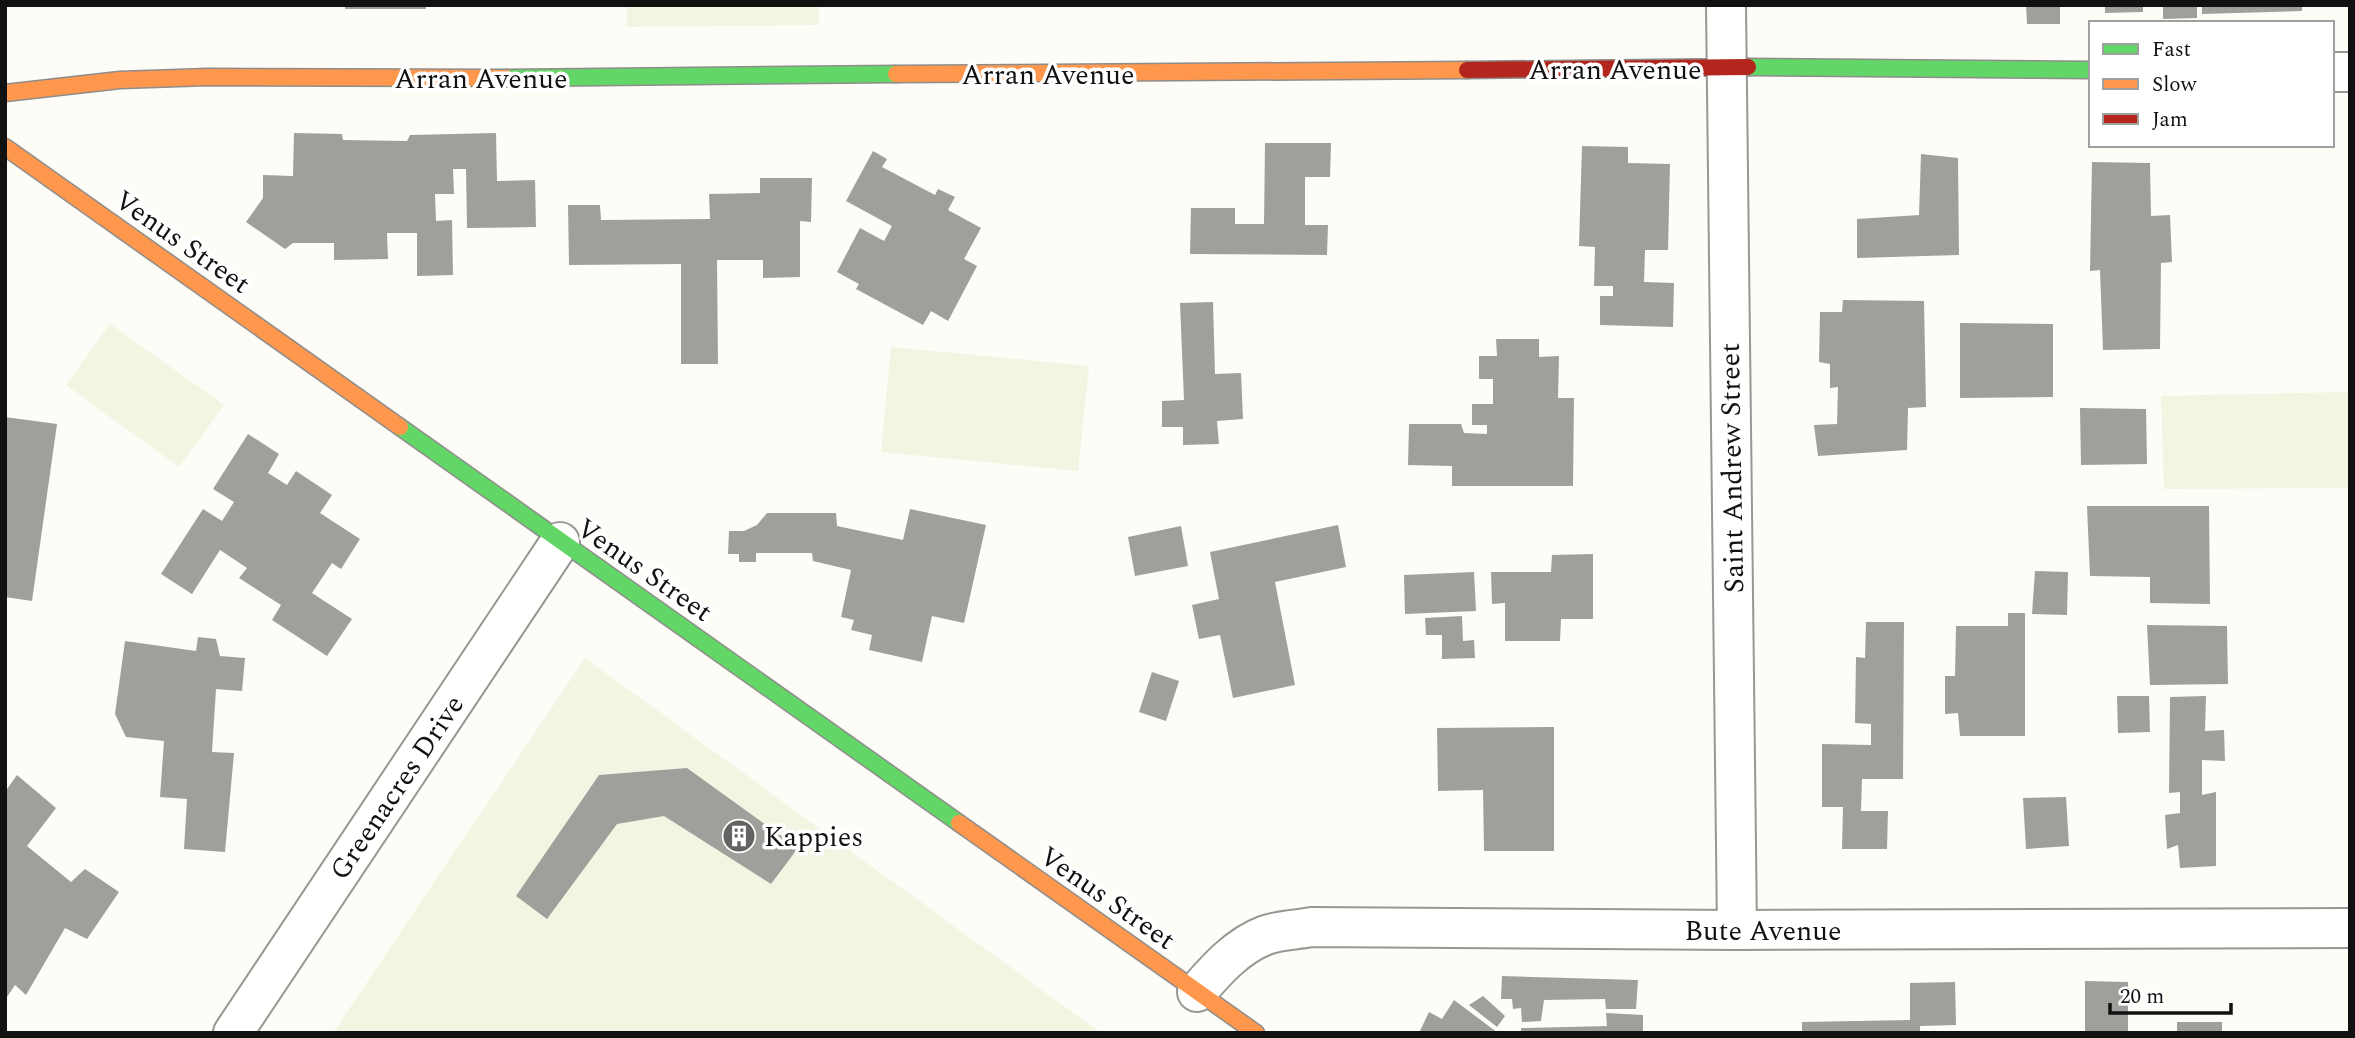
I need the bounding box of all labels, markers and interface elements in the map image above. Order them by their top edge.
legend [2089,21,2334,147]
text: Fast [2152,34,2191,66]
street label: Arran Avenue [1529,49,1701,92]
street label: Arran Avenue [962,54,1134,97]
street label: Arran Avenue [395,58,567,101]
text: Slow [2152,69,2198,101]
text: Jam [2152,104,2188,136]
street label: Venus Street [105,179,259,305]
street label: Saint Andrew Street [1709,342,1756,593]
street label: Venus Street [567,507,721,633]
street label: Greenacres Drive [319,687,475,889]
place label: Kappies [764,816,863,859]
building icon: Kappies [720,817,758,855]
street label: Venus Street [1030,835,1184,961]
street label: Bute Avenue [1684,910,1842,953]
scale bar [2110,972,2231,1016]
text: 20 m [2120,981,2164,1013]

